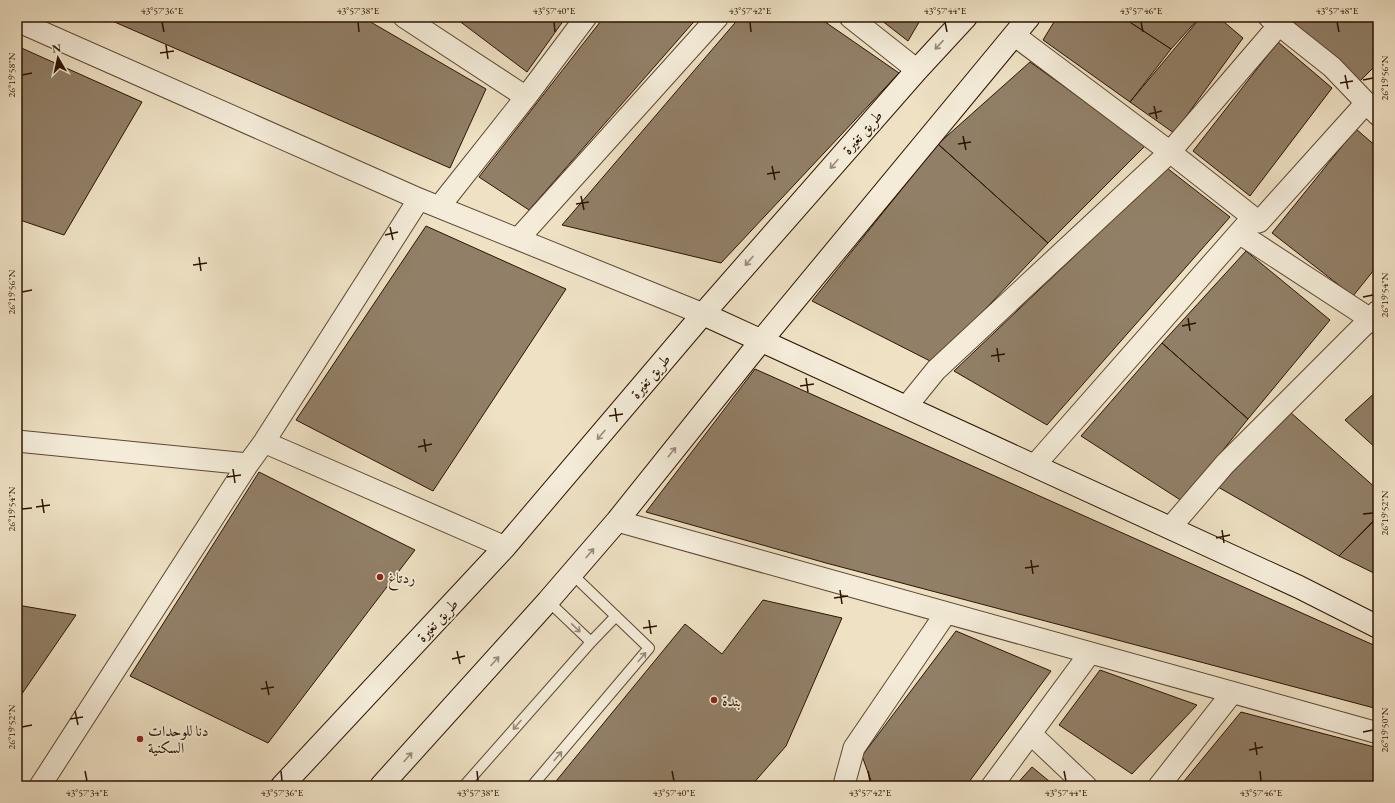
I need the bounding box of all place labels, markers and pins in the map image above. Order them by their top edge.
place label: ردتاغ [388,568,415,591]
marker: ردتاغ [375,572,385,582]
place label: بندة [722,691,741,710]
marker: بندة [709,695,719,705]
place label: دنا للوحدات السكنية [148,721,209,757]
marker: دنا للوحدات السكنية [135,734,145,744]

